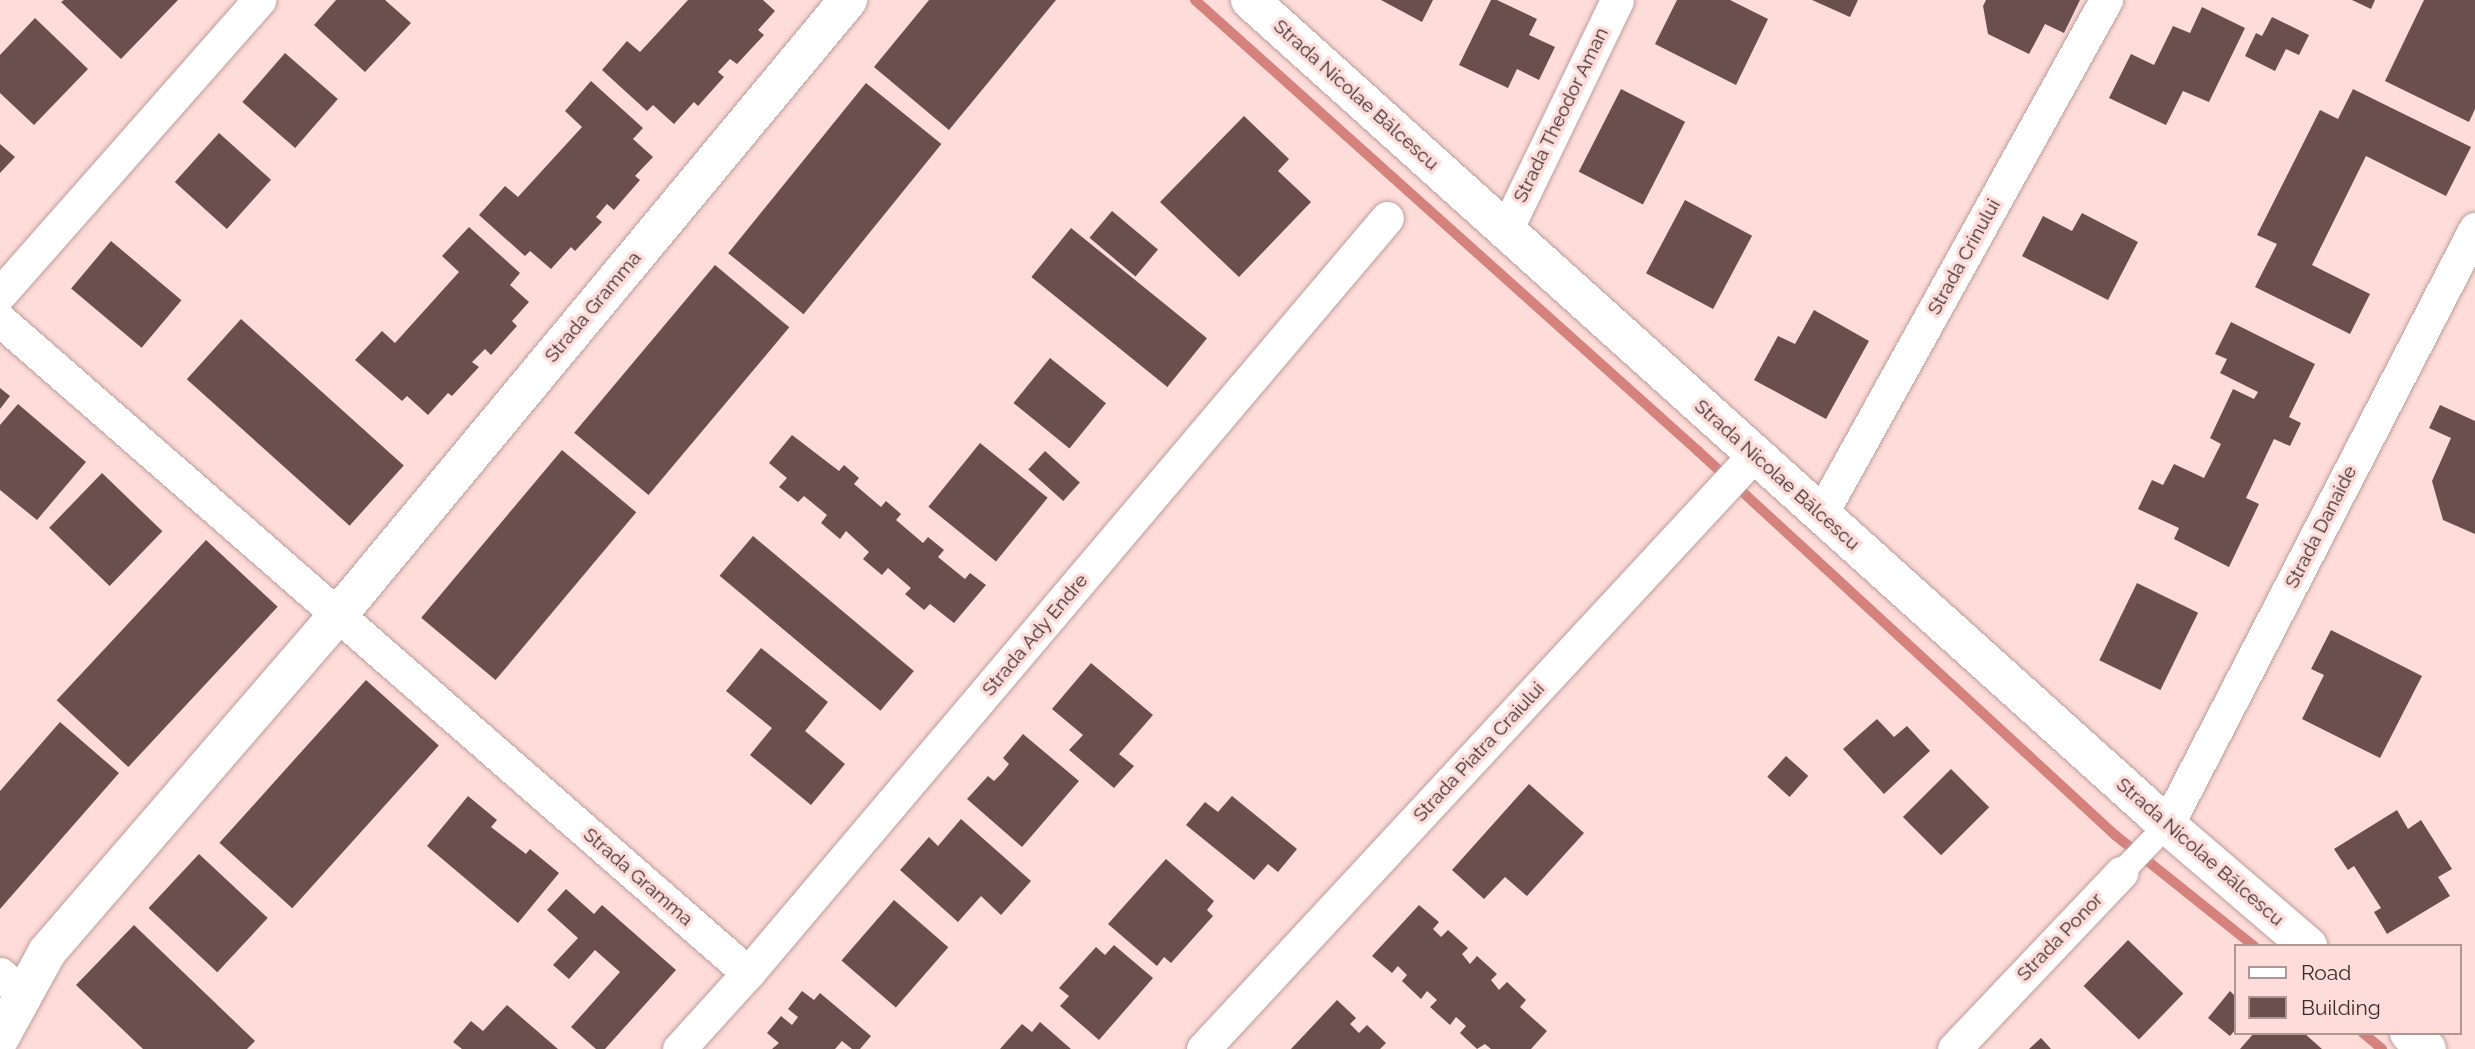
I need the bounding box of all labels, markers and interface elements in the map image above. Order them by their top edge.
street label: Strada Nicolae Bălcescu [1269,15,1443,175]
street label: Strada Theodor Aman [1508,23,1614,207]
street label: Strada Crinului [1923,195,2005,319]
street label: Strada Gramma [540,247,646,367]
street label: Strada Nicolae Bălcescu [1690,395,1864,555]
street label: Strada Danaide [2280,462,2362,592]
street label: Strada Ady Endre [977,569,1093,701]
street label: Strada Piatra Craiului [1409,678,1549,826]
street label: Strada Nicolae Bălcescu [2112,773,2288,931]
street label: Strada Gramma [579,823,697,931]
street label: Strada Ponor [2012,888,2108,986]
legend [2234,944,2461,1035]
text: Road [2301,960,2351,985]
text: Building [2301,995,2381,1020]

